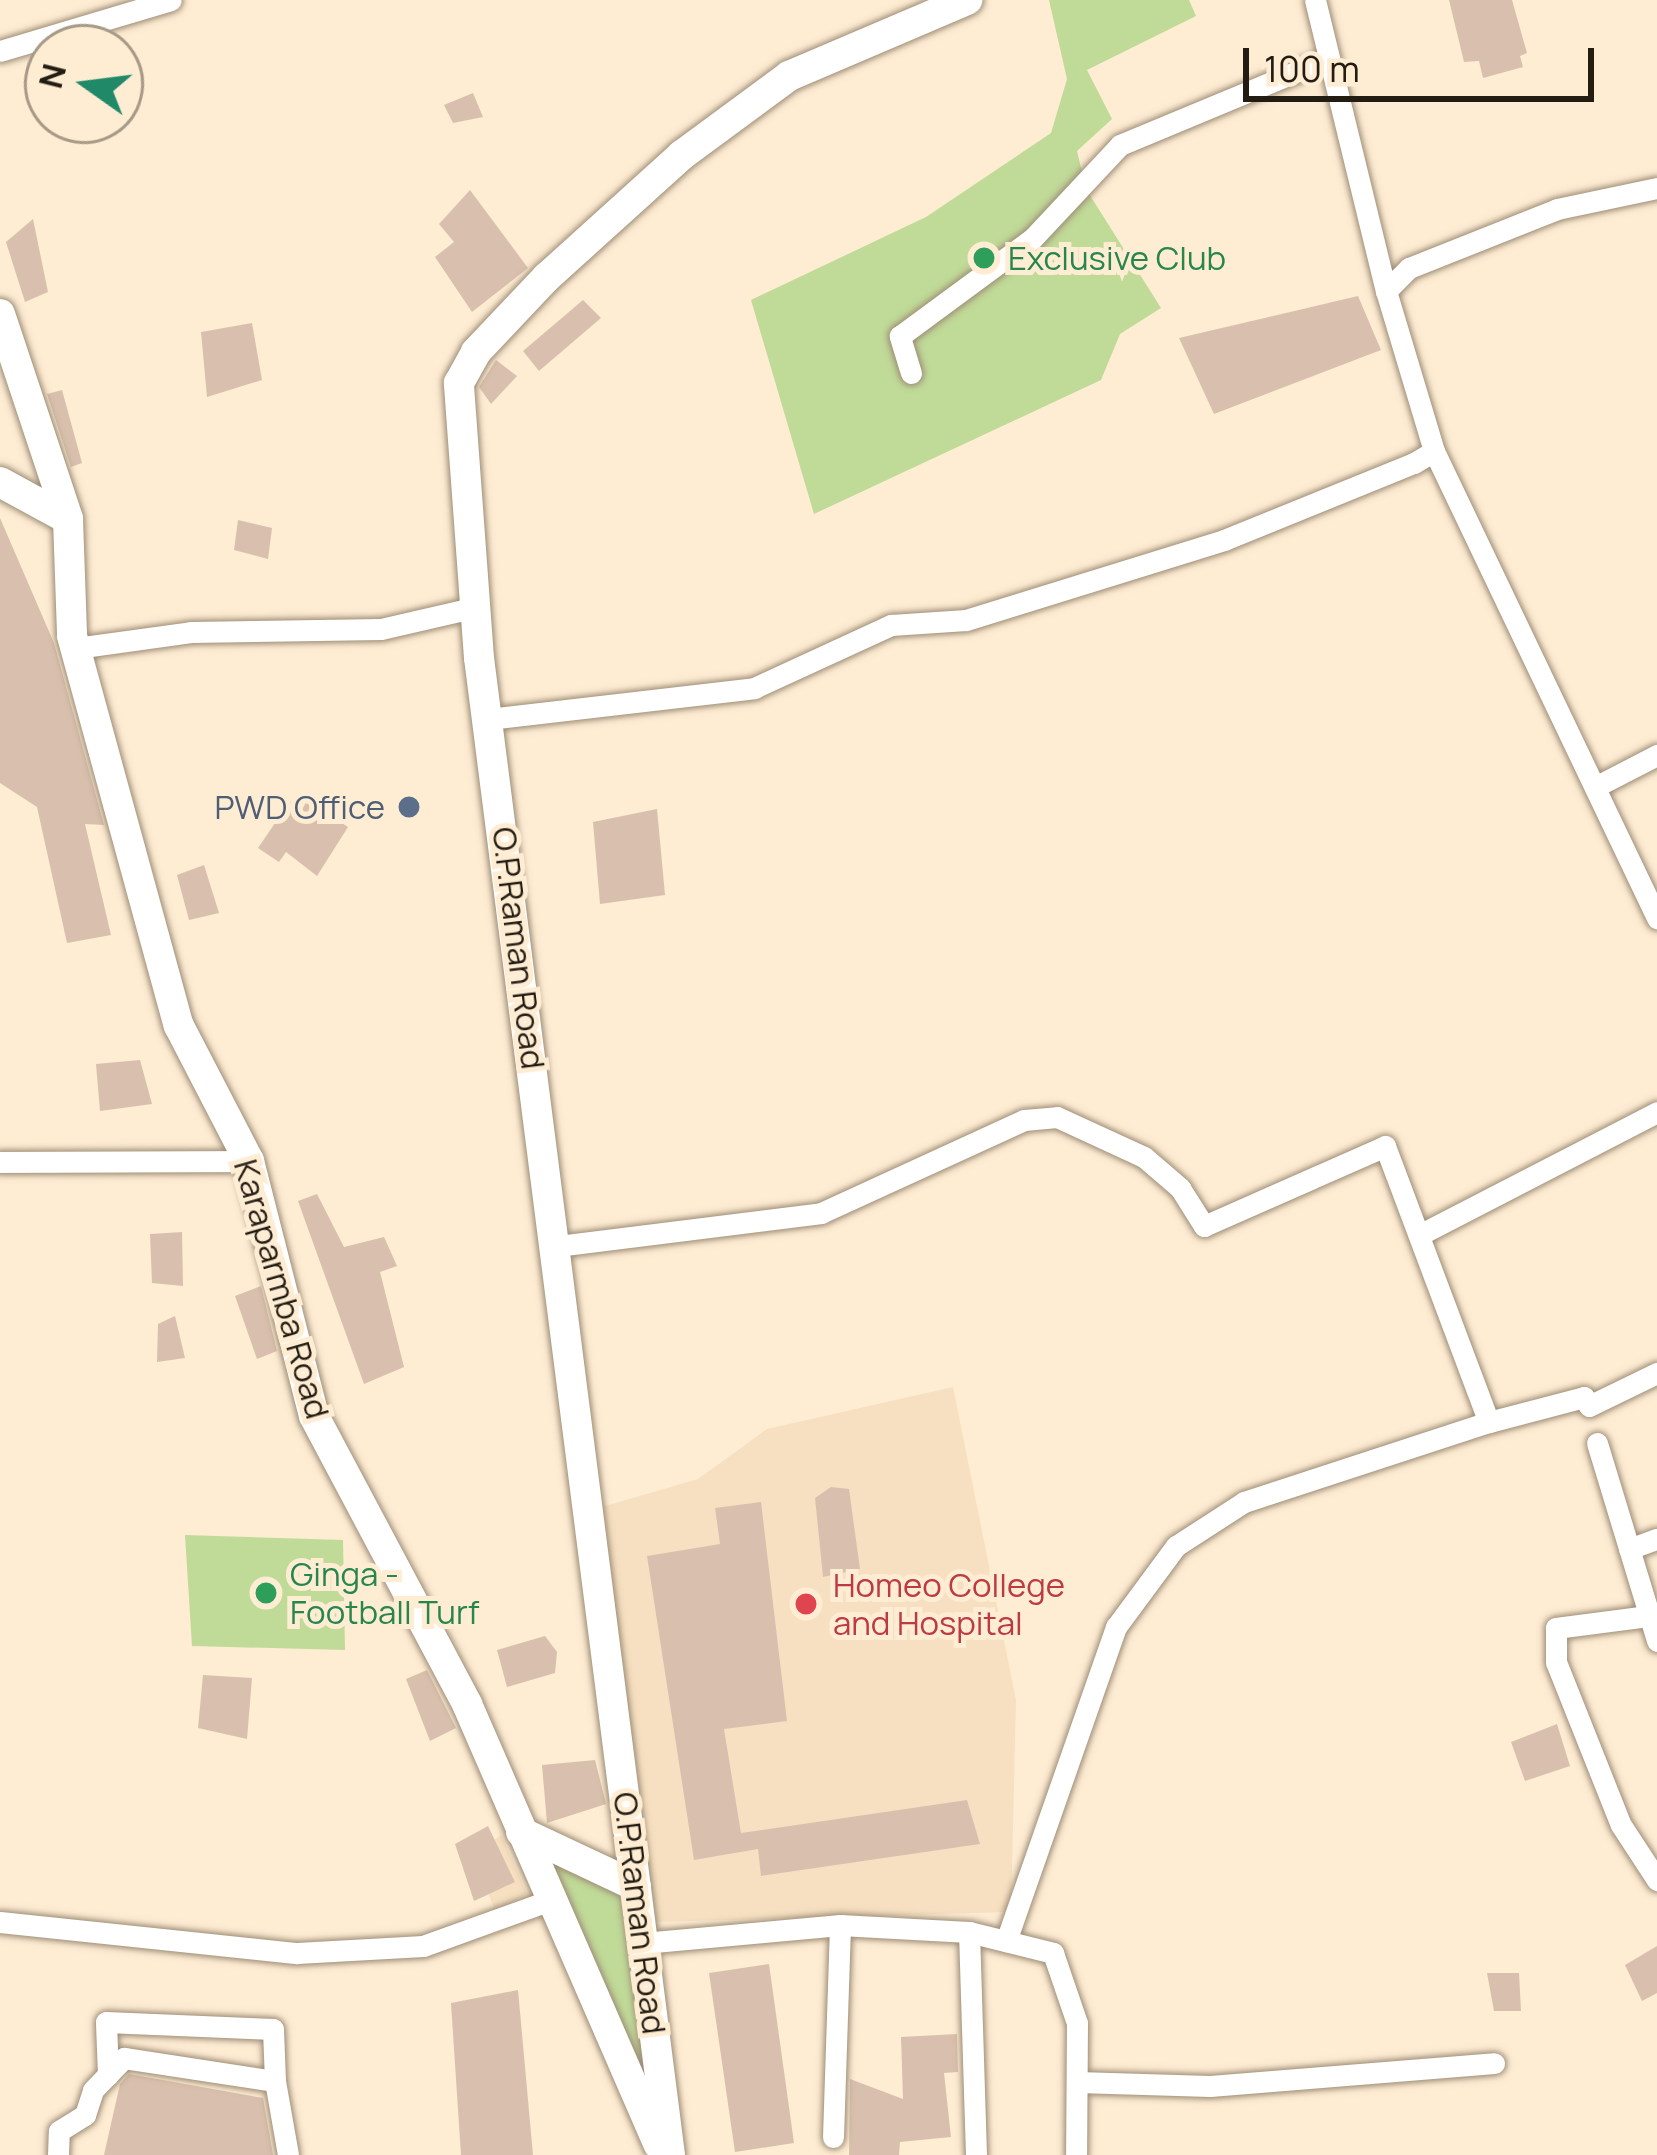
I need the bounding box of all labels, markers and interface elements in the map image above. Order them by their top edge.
north arrow [24,24,144,144]
scale bar [1249,24,1600,98]
text: 100 m [1264,44,1360,93]
text: N [27,59,76,93]
place label: Exclusive Club [1008,238,1226,278]
marker: Exclusive Club [971,245,997,271]
place label: PWD Office [214,787,385,827]
marker: PWD Office [396,794,422,820]
street label: O.P.Raman Road [485,825,553,1071]
street label: Karaparmba Road [226,1155,338,1423]
place label: Ginga - Football Turf [290,1554,479,1632]
place label: Homeo College and Hospital [833,1565,1065,1643]
marker: Ginga - Football Turf [253,1580,279,1606]
marker: Homeo College and Hospital [790,1588,822,1620]
street label: O.P.Raman Road [606,1790,674,2036]

